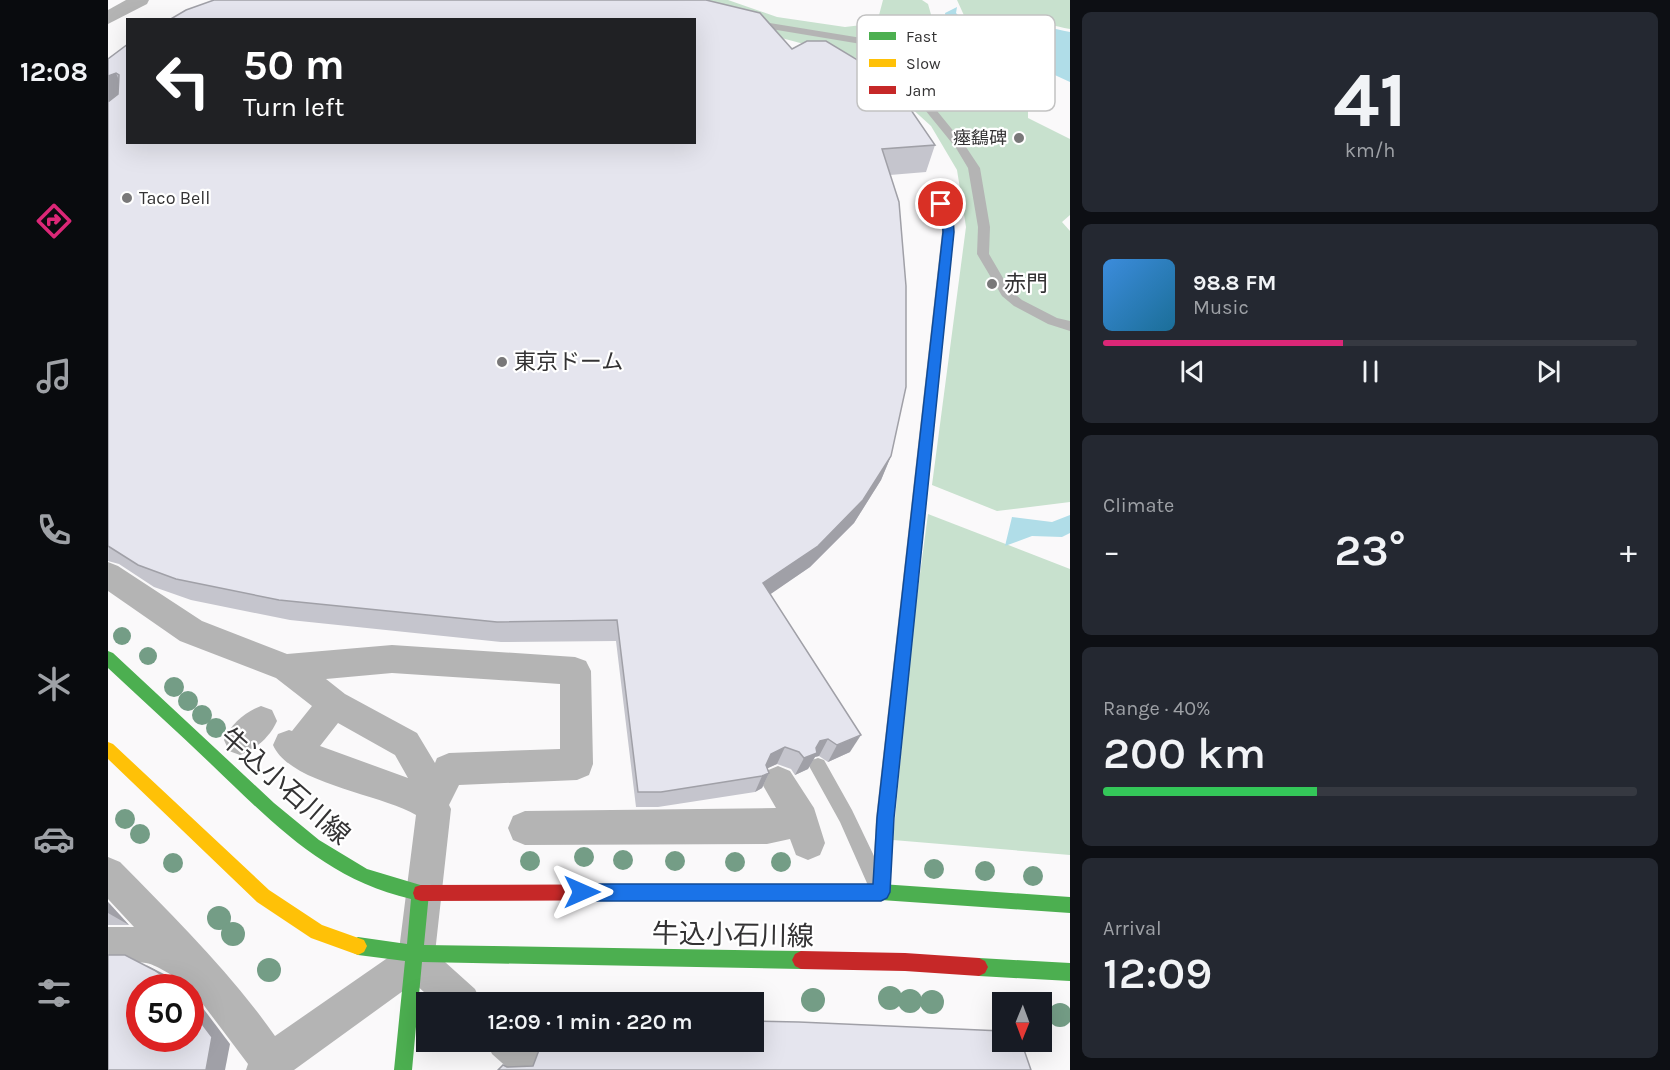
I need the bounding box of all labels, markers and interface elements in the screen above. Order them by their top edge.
legend [857,15,1055,111]
text: Fast [906,27,937,46]
text: 50 m [243,40,345,90]
icon: left [144,42,222,120]
text: Slow [906,54,941,73]
text: 41 [1333,54,1407,146]
text: 12:08 [20,56,88,88]
text: Jam [906,81,936,100]
text: Turn left [243,91,344,123]
place label: 瘞鷂碑 [953,127,1007,149]
marker: 瘞鷂碑 [1012,131,1026,145]
text: km/h [1345,139,1395,162]
pin [915,178,966,229]
place label: Taco Bell [139,187,210,209]
icon: arrive [924,187,957,220]
marker: Taco Bell [120,191,134,205]
icon: directions [33,200,75,242]
text: 98.8 FM [1193,270,1276,296]
place label: 赤門 [1004,271,1048,297]
marker: 赤門 [985,277,999,291]
text: Music [1193,296,1249,319]
place label: 東京ドーム [514,349,623,375]
icon: music [33,355,75,397]
marker: 東京ドーム [495,355,509,369]
icon: previous [1176,355,1209,388]
icon: pause [1354,355,1387,388]
icon: next [1532,355,1565,388]
text: Climate [1103,494,1174,517]
icon: phone [33,509,75,551]
text: 23° [1334,524,1406,576]
text: − [1103,532,1120,570]
text: + [1620,532,1637,570]
icon: climate [33,663,75,705]
text: Range · 40% [1103,697,1211,720]
street label: 牛込小石川線 [213,721,357,851]
text: 200 km [1103,727,1266,779]
icon: car [33,818,75,860]
position arrow [550,860,614,924]
text: Arrival [1103,917,1162,940]
street label: 牛込小石川線 [652,918,814,952]
text: 12:09 [1103,947,1212,999]
icon: filters [33,972,75,1014]
speed limit sign: 50 [126,974,204,1052]
north arrow [992,992,1052,1052]
map controls [992,992,1052,1052]
text: 12:09 · 1 min · 220 m [487,1009,693,1035]

